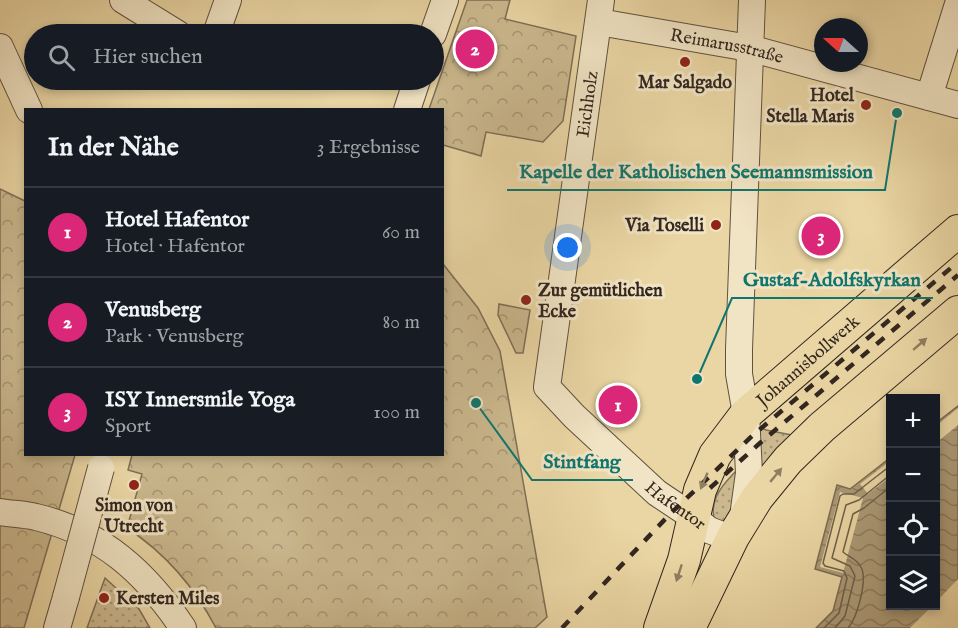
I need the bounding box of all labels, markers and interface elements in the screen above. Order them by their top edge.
north arrow [814,18,868,72]
search box [24,24,444,90]
street label: Reimarusstraße [668,25,786,70]
pin: 2 [456,26,494,72]
icon: search [45,41,78,74]
text: Hier suchen [93,43,203,71]
marker: Mar Salgado [678,55,692,69]
street label: Eichholz [572,69,605,139]
place label: Mar Salgado [638,72,732,95]
place label: Hotel Stella Maris [766,85,855,129]
marker: Hotel Stella Maris [859,98,873,112]
text: In der Nähe [48,131,179,164]
text: 3 Ergebnisse [317,135,420,160]
callout: Kapelle der Katholischen Seemannsmission [507,152,885,190]
text: Kapelle der Katholischen Seemannsmission [519,160,873,185]
text: Hotel Hafentor [105,206,249,234]
pin: 3 [802,214,840,258]
place label: Via Toselli [624,215,704,238]
marker: Via Toselli [709,218,723,232]
text: 1 [64,220,71,245]
text: 60 m [382,220,420,245]
your location [553,233,582,262]
text: Hotel · Hafentor [105,234,245,259]
callout: Gustaf-Adolfskyrkan [732,260,933,298]
text: Gustaf-Adolfskyrkan [743,268,921,293]
place label: Zur gemütlichen Ecke [538,280,663,324]
marker: Zur gemütlichen Ecke [519,293,533,307]
text: Venusberg [105,296,201,324]
text: 2 [63,310,72,335]
text: 80 m [383,310,420,335]
street label: Johannisbollwerk [751,311,865,414]
text: Park · Venusberg [105,324,243,349]
one-way arrow [912,338,927,351]
pin: 1 [598,382,638,428]
text: ISY Innersmile Yoga [105,386,295,414]
map controls [886,394,940,610]
button: + [886,394,940,448]
text: 3 [64,400,71,425]
text: 100 m [373,400,420,425]
text: Sport [105,414,151,439]
callout: Stintfang [532,442,633,480]
button: − [886,448,940,502]
text: Stintfang [543,450,622,475]
one-way arrow [770,467,783,483]
one-way arrow [699,472,709,490]
street label: Hafentor [639,477,711,536]
marker: Simon von Utrecht [127,478,141,492]
place label: Simon von Utrecht [95,495,173,539]
button: locate [886,502,940,556]
button: layers [886,556,940,610]
one-way arrow [674,564,684,582]
place label: Kersten Miles [116,588,220,611]
marker: Kersten Miles [97,591,111,605]

